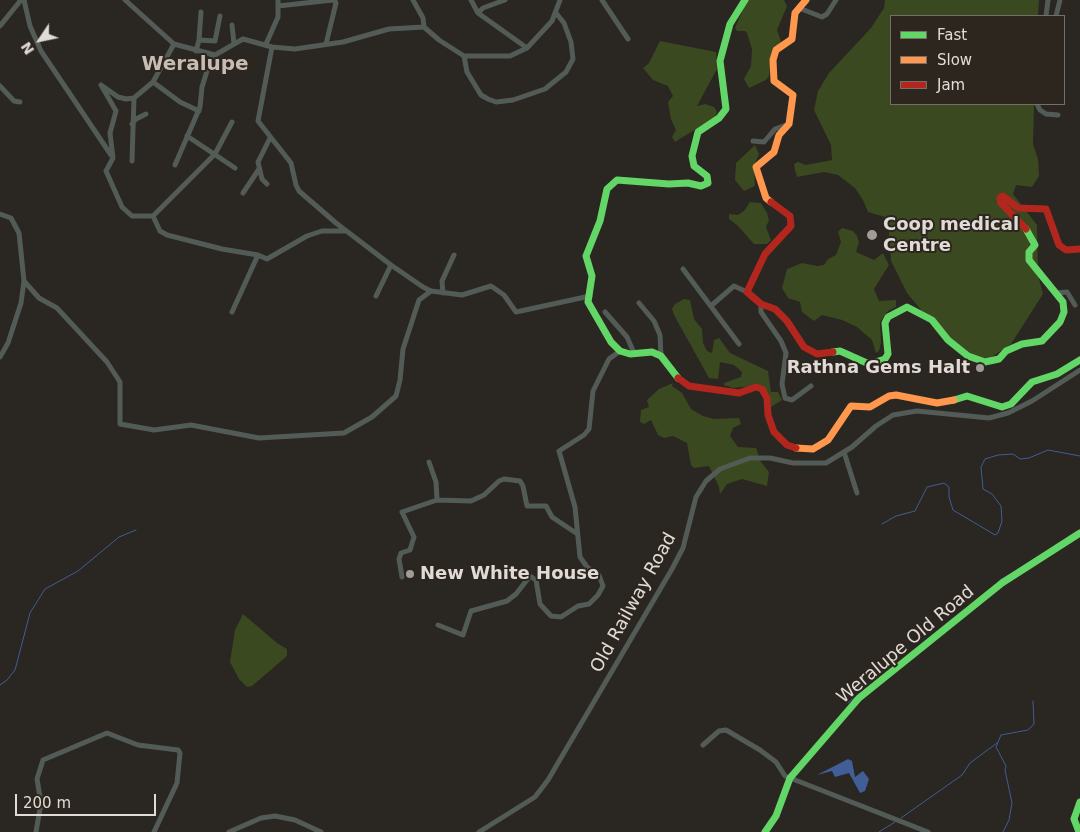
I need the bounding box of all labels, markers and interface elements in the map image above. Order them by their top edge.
north arrow [15,15,65,65]
legend [890,15,1065,105]
text: Fast [937,26,967,44]
text: N [18,39,37,58]
text: Slow [937,51,972,69]
district label: Weralupe [141,53,249,77]
text: Jam [937,76,965,94]
place label: Coop medical Centre [883,214,1019,256]
marker: Coop medical Centre [865,228,879,242]
place label: Rathna Gems Halt [787,357,970,379]
marker: Rathna Gems Halt [974,362,986,374]
street label: Old Railway Road [587,529,681,677]
place label: New White House [420,563,599,585]
marker: New White House [404,568,416,580]
street label: Weralupe Old Road [833,581,979,709]
scale bar [18,784,159,816]
text: 200 m [23,794,71,812]

